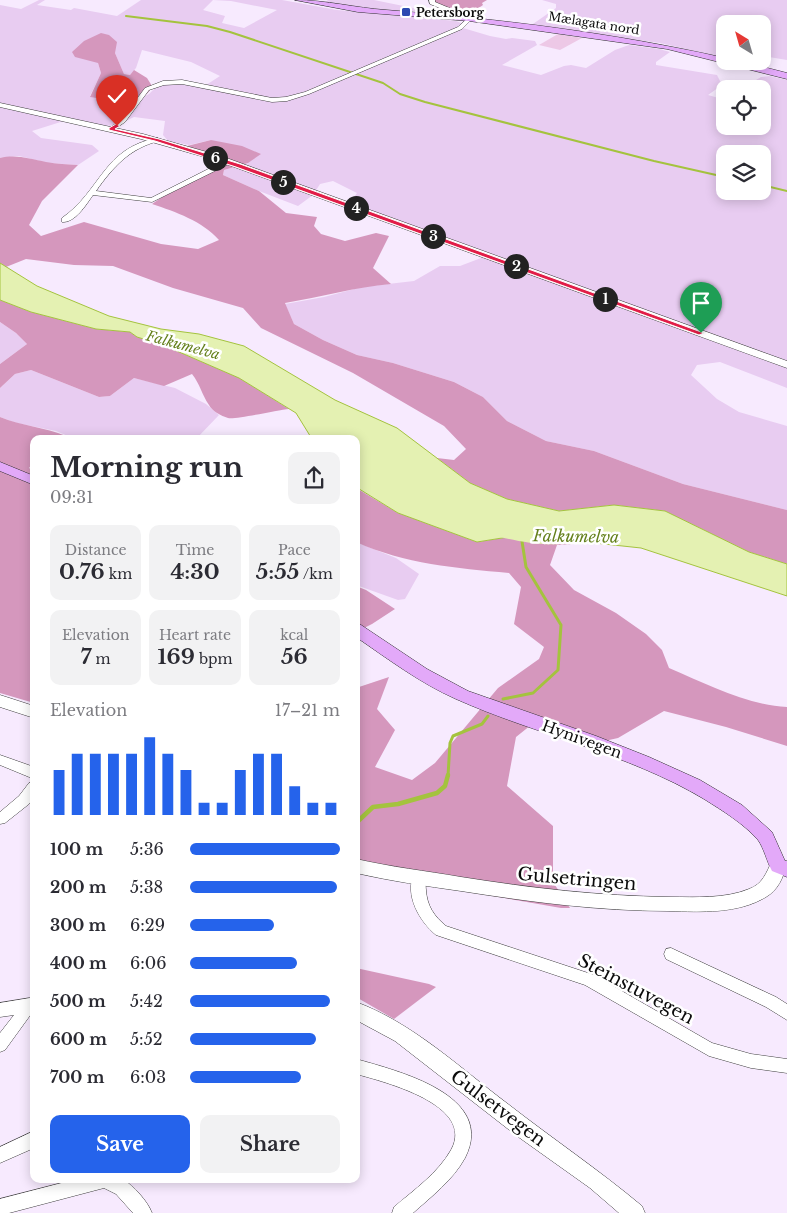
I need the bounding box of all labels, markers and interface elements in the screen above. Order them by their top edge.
place label: Petersborg [416,5,484,20]
marker: Petersborg [400,6,412,18]
street label: Mælagata nord [547,8,641,38]
north arrow [716,15,771,70]
map controls [716,15,771,200]
pin [96,75,138,126]
button: locate [716,80,771,135]
icon: check [103,82,131,110]
button: layers [716,145,771,200]
pin: 6 [202,146,228,170]
text: 6 [211,149,220,167]
pin: 5 [270,170,296,194]
text: 5 [279,173,288,191]
pin: 4 [344,196,368,220]
text: 4 [352,199,361,217]
pin: 3 [420,224,446,248]
text: 3 [429,227,438,245]
pin: 2 [504,254,528,278]
text: 2 [512,257,521,275]
pin [680,282,722,333]
pin: 1 [592,286,618,312]
icon: arrive [687,289,715,317]
text: 1 [602,290,609,308]
water label: Falkumelva [143,326,222,363]
text: Morning run [50,450,243,485]
button: share [288,452,340,504]
text: 09:31 [50,487,93,507]
water label: Falkumelva [532,525,619,547]
text: Distance [65,541,127,559]
text: Time [176,541,214,559]
text: Pace [278,541,311,559]
text: 0.76 [59,559,105,585]
text: 4:30 [170,559,220,585]
text: 5:55 [256,559,299,585]
text: km [105,565,132,583]
text: /km [299,565,333,583]
text: Elevation [62,626,129,644]
text: Heart rate [159,626,231,644]
text: kcal [280,626,308,644]
text: 7 [81,644,92,670]
text: 169 [157,644,195,670]
text: 56 [281,644,308,670]
text: m [92,650,111,668]
text: bpm [195,650,233,668]
text: Elevation [50,700,127,720]
text: 17–21 m [275,700,340,720]
street label: Hynivegen [539,716,625,762]
text: 100 m [50,839,103,859]
text: 5:36 [130,839,164,859]
street label: Gulsetringen [517,863,637,895]
text: 200 m [50,877,107,897]
text: 5:38 [130,877,163,897]
text: 300 m [50,915,106,935]
text: 6:29 [130,915,165,935]
street label: Steinstuvegen [574,949,698,1029]
text: 400 m [50,953,107,973]
text: 6:06 [130,953,167,973]
text: 500 m [50,991,106,1011]
text: 5:42 [130,991,163,1011]
text: 600 m [50,1029,107,1049]
text: 5:52 [130,1029,163,1049]
street label: Gulsetvegen [446,1065,550,1151]
text: 700 m [50,1067,104,1087]
text: 6:03 [130,1067,166,1087]
button: Save [50,1115,190,1173]
button: Share [200,1115,340,1173]

